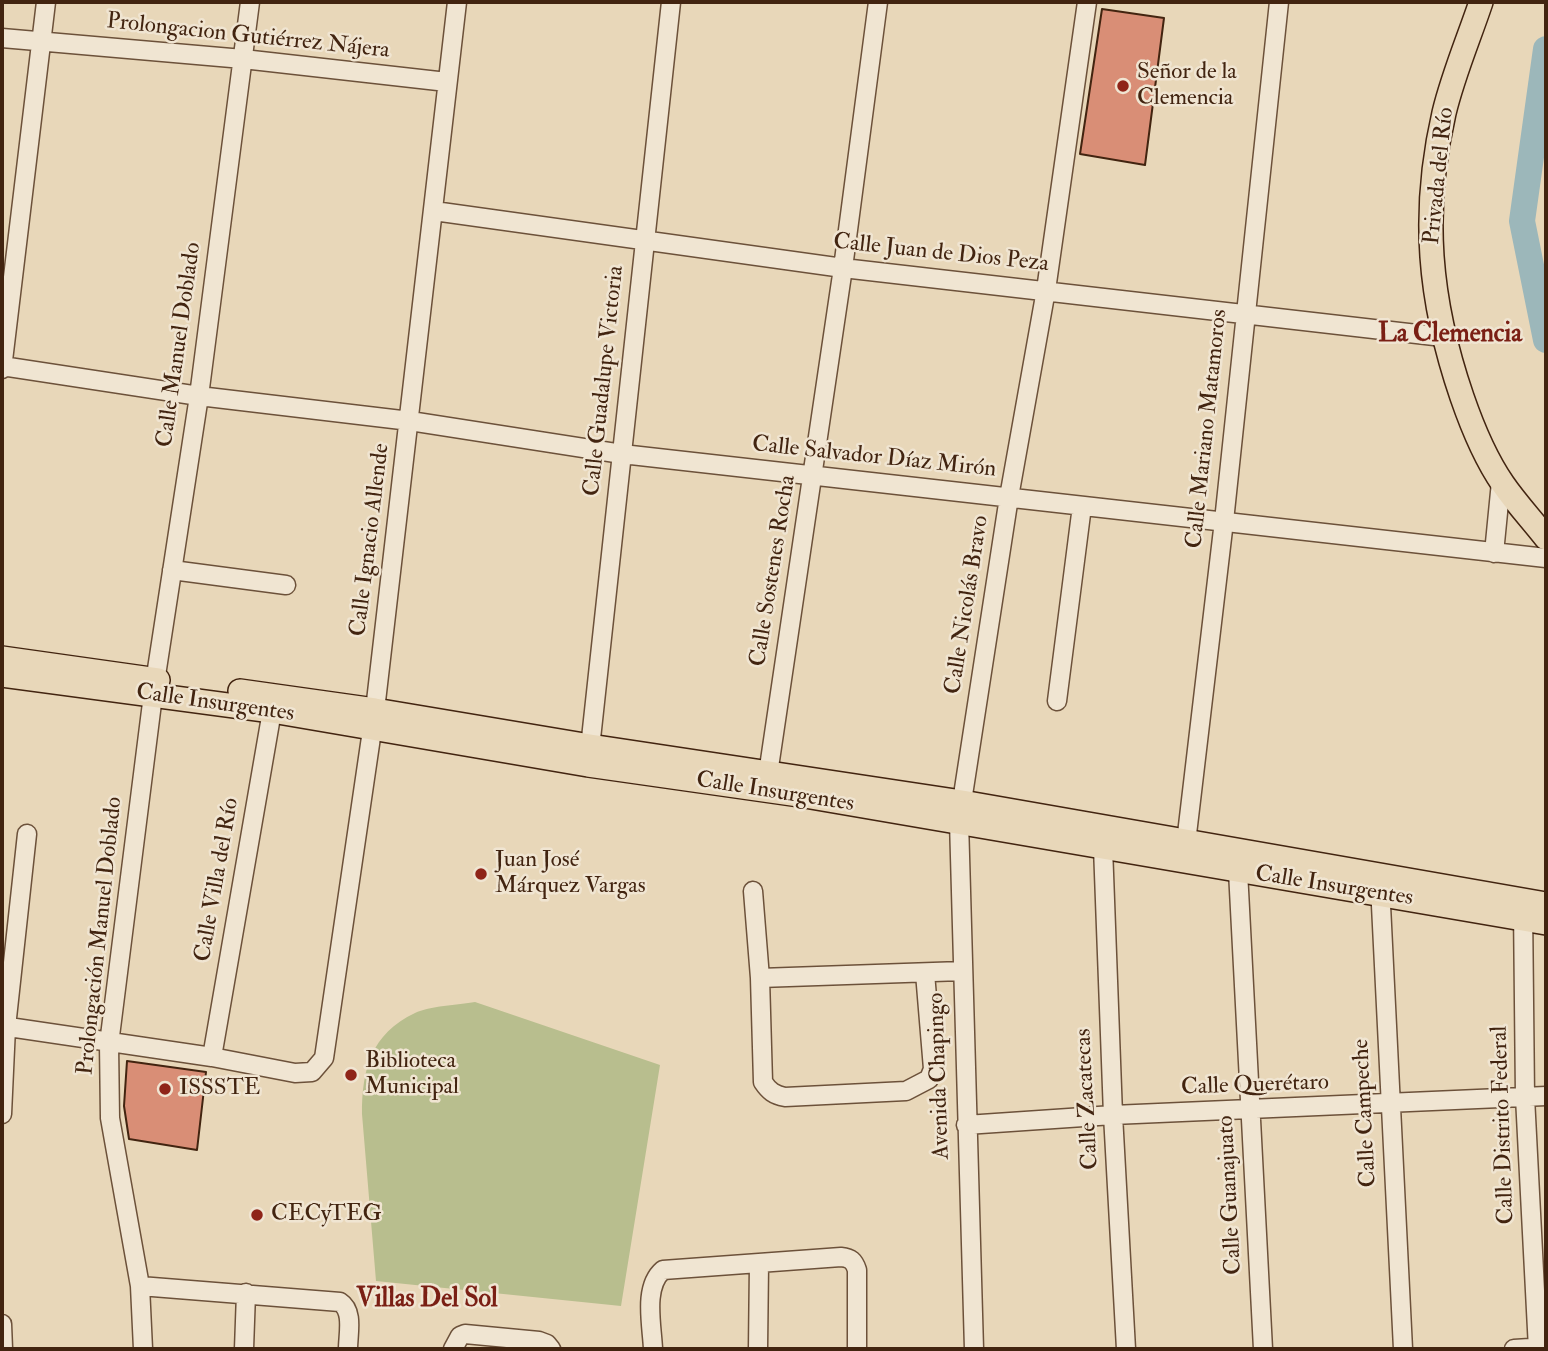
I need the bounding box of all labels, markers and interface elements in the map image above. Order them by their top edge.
street label: Prolongacion Gutiérrez Nájera [105,8,391,66]
place label: Señor de la Clemencia [1137,59,1237,113]
marker: Señor de la Clemencia [1115,78,1131,94]
street label: Privada del Río [1419,106,1461,246]
street label: Calle Juan de Dios Peza [832,229,1050,279]
street label: Calle Manuel Doblado [152,241,208,449]
street label: Calle Guadalupe Victoria [579,264,631,498]
street label: Calle Mariano Matamoros [1182,308,1234,550]
district label: La Clemencia [1378,319,1522,351]
street label: Calle Salvador Díaz Mirón [750,431,998,485]
street label: Calle Ignacio Allende [345,442,397,638]
street label: Calle Sostenes Rocha [745,473,803,669]
street label: Calle Nicolás Bravo [940,514,996,696]
street label: Calle Insurgentes [134,679,296,729]
street label: Calle Insurgentes [694,767,856,819]
street label: Prolongación Manuel Doblado [73,796,129,1076]
street label: Calle Villa del Río [190,796,246,964]
place label: Juan José Márquez Vargas [495,847,646,901]
street label: Calle Insurgentes [1253,861,1415,913]
marker: Juan José Márquez Vargas [473,866,489,882]
street label: Avenida Chapingo [923,992,957,1160]
street label: Calle Distrito Federal [1487,1025,1521,1225]
street label: Calle Zacatecas [1071,1028,1105,1170]
street label: Calle Campeche [1348,1038,1384,1188]
place label: Biblioteca Municipal [365,1048,459,1102]
marker: Biblioteca Municipal [343,1067,359,1083]
street label: Calle Querétaro [1181,1070,1329,1102]
place label: ISSSTE [179,1075,260,1103]
marker: ISSSTE [157,1081,173,1097]
street label: Calle Guanajuato [1213,1115,1249,1275]
place label: CECyTEG [271,1201,382,1229]
marker: CECyTEG [249,1207,265,1223]
district label: Villas Del Sol [356,1284,498,1316]

